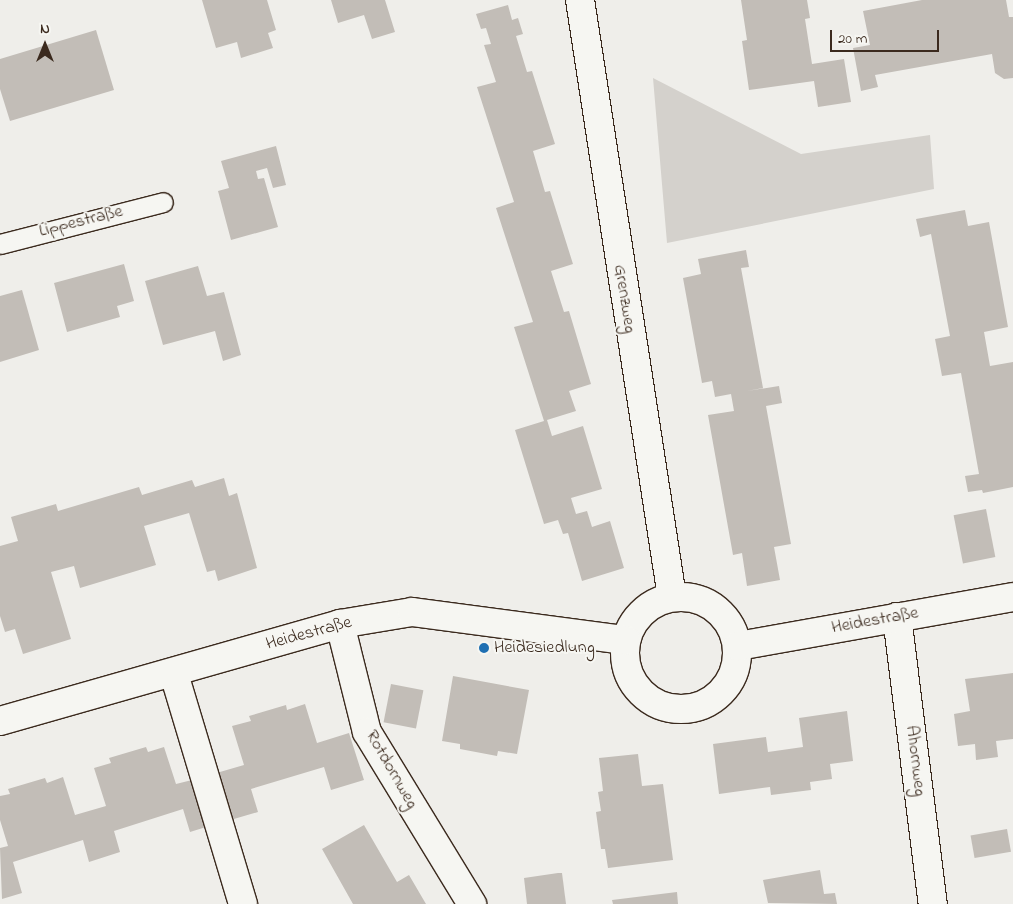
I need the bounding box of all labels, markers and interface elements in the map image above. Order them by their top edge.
text: N [40,19,50,40]
north arrow [20,20,70,70]
scale bar [833,20,942,52]
text: 20 m [838,28,867,50]
street label: Lippestraße [37,201,125,243]
street label: Grenzweg [608,263,640,335]
street label: Heidestraße [830,603,920,639]
street label: Heidestraße [264,612,354,656]
place label: Heidesiedlung [494,637,595,659]
marker: Heidesiedlung [478,642,490,654]
street label: Ahornweg [900,724,930,798]
street label: Rotdornweg [360,727,422,813]

